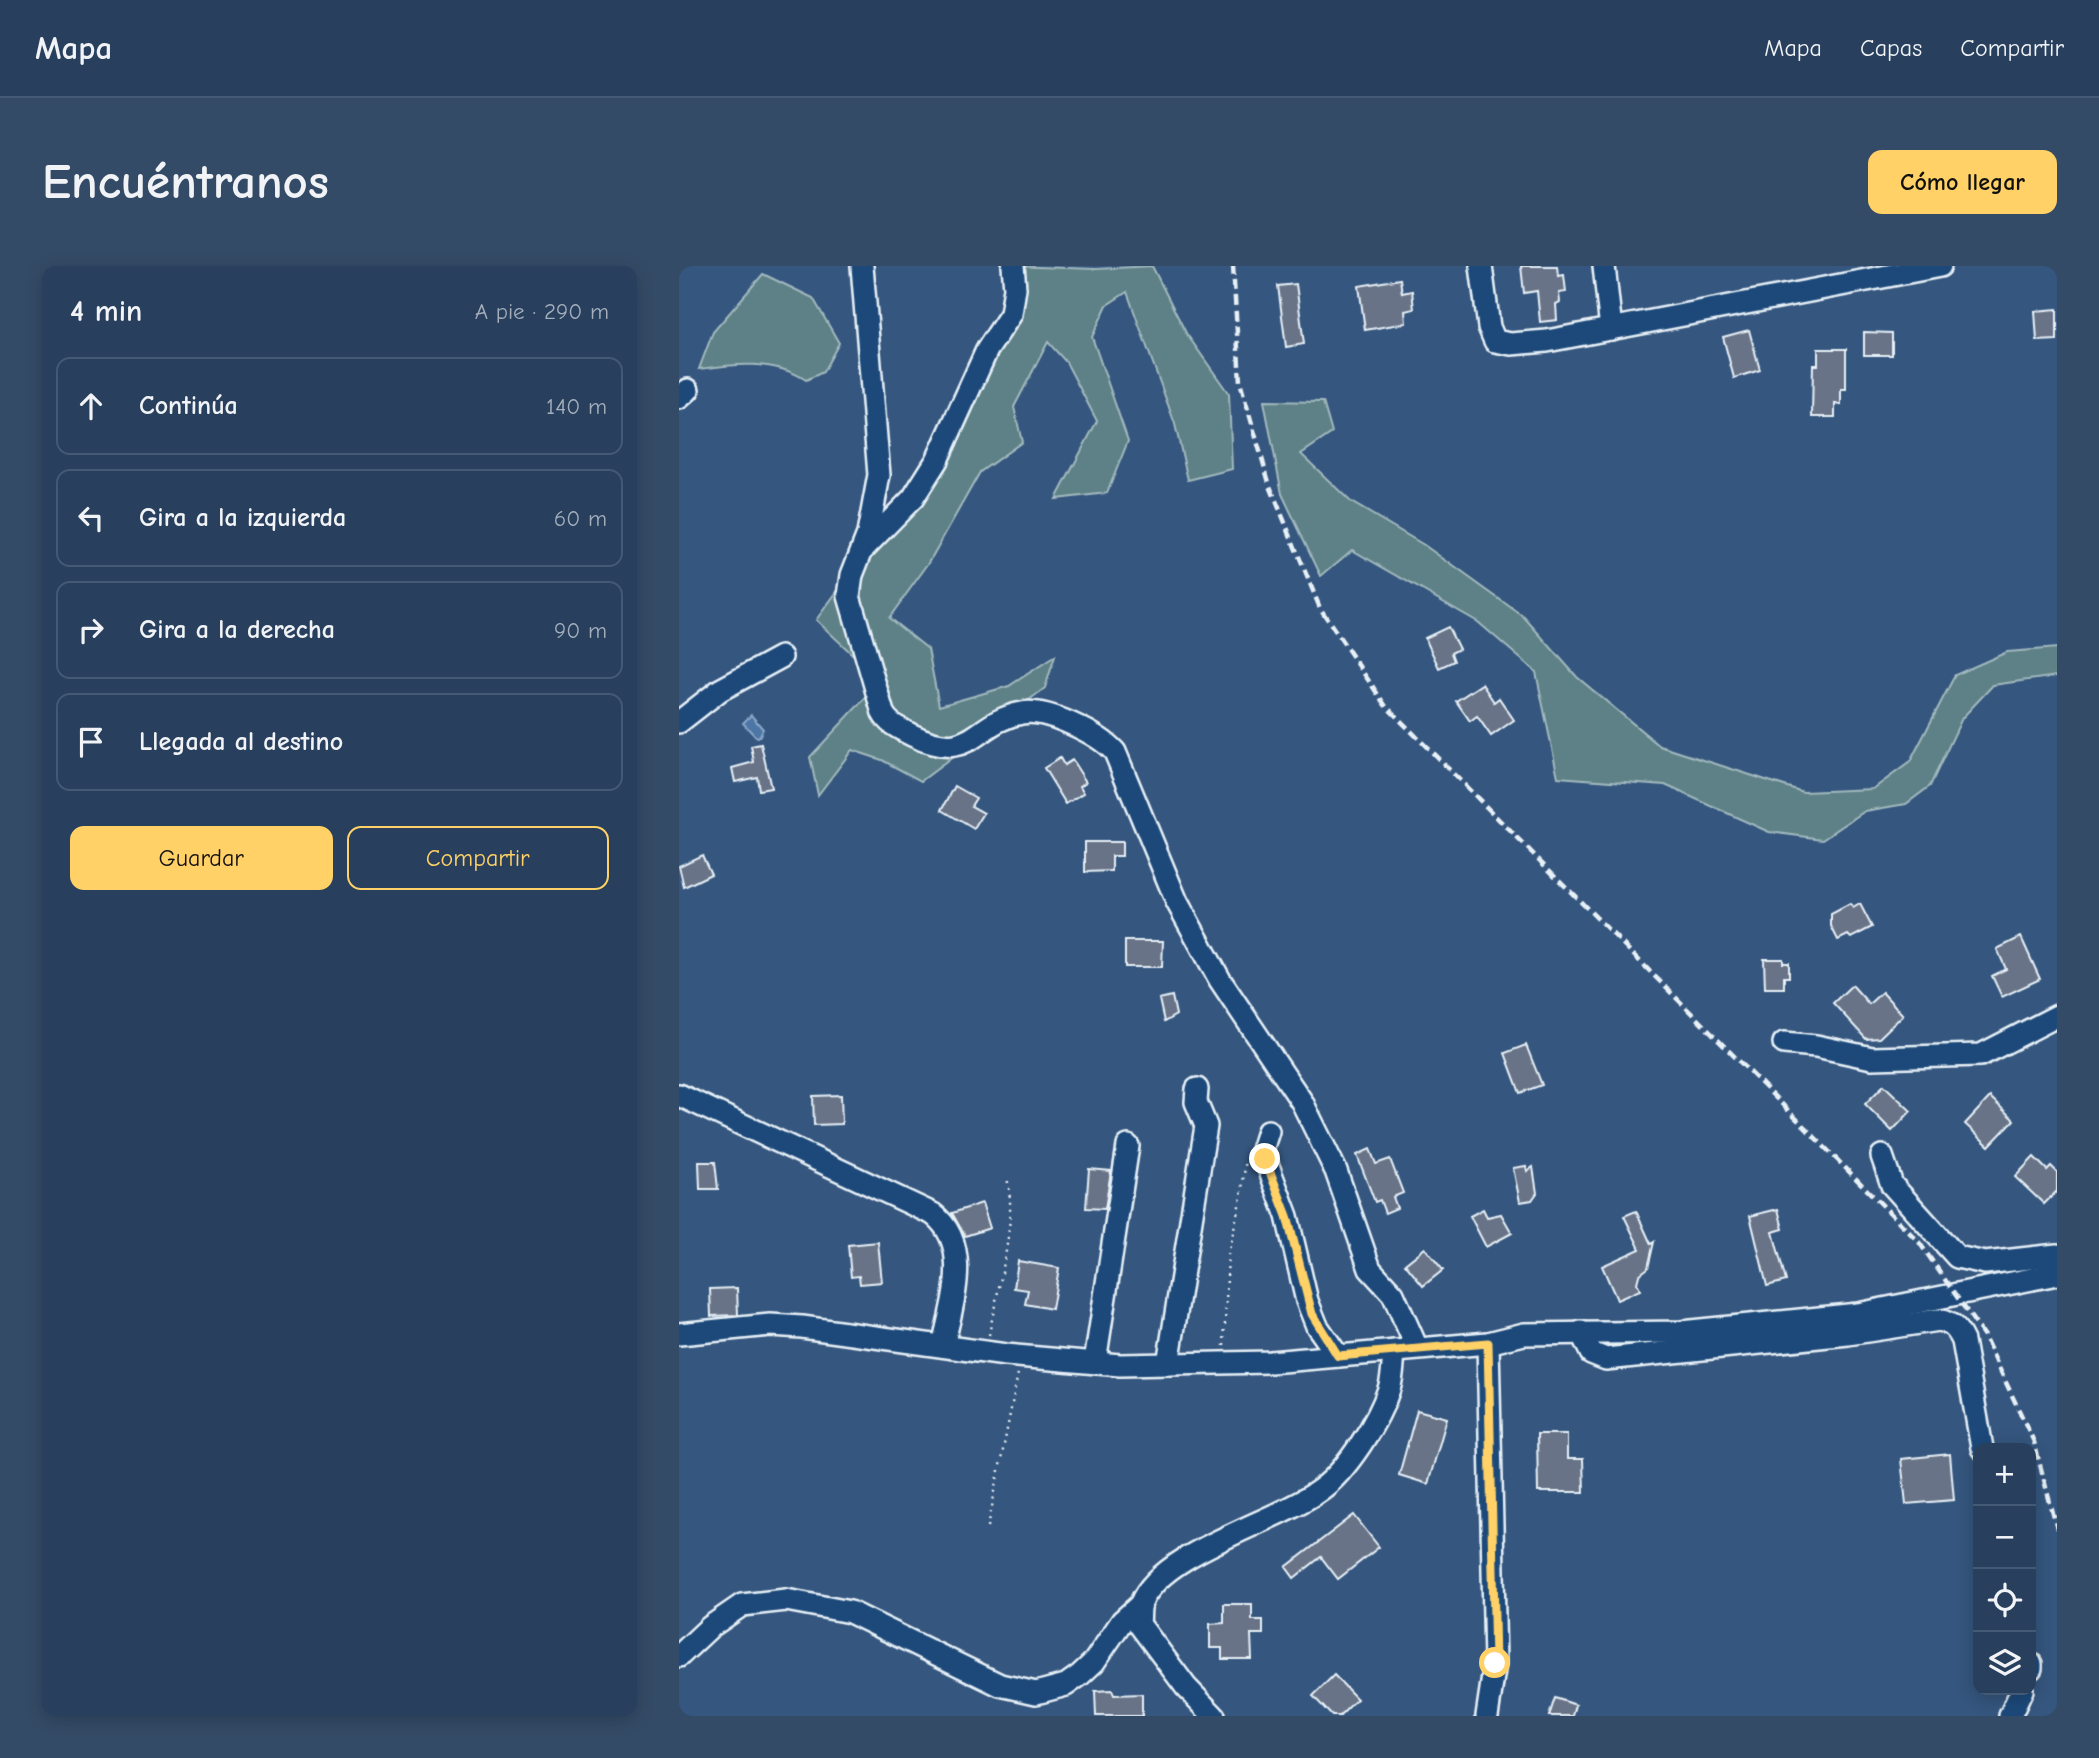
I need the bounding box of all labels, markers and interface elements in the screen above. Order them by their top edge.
text: Mapa [35,29,112,67]
text: Mapa [1764,34,1822,62]
text: Capas [1860,34,1922,62]
text: Compartir [1960,34,2064,62]
button: Cómo llegar [1868,150,2057,214]
text: Encuéntranos [42,154,329,210]
text: 4 min [70,294,142,329]
text: A pie · 290 m [475,298,609,325]
icon: ahead [72,387,110,425]
text: Continúa [139,391,238,421]
text: 140 m [546,393,607,420]
icon: left [72,499,110,537]
text: Gira a la izquierda [139,503,346,533]
text: 60 m [554,505,607,532]
icon: right [72,611,110,649]
text: Gira a la derecha [139,615,335,645]
text: 90 m [554,617,607,644]
icon: arrive [72,723,110,761]
text: Llegada al destino [139,727,343,757]
button: Guardar [70,826,333,890]
button: Compartir [347,826,609,890]
route end [1249,1143,1280,1174]
map controls [1973,1443,2036,1695]
button: + [1973,1443,2036,1506]
button: − [1973,1506,2036,1569]
button: locate [1973,1569,2036,1632]
button: layers [1973,1632,2036,1695]
route start [1479,1647,1510,1678]

